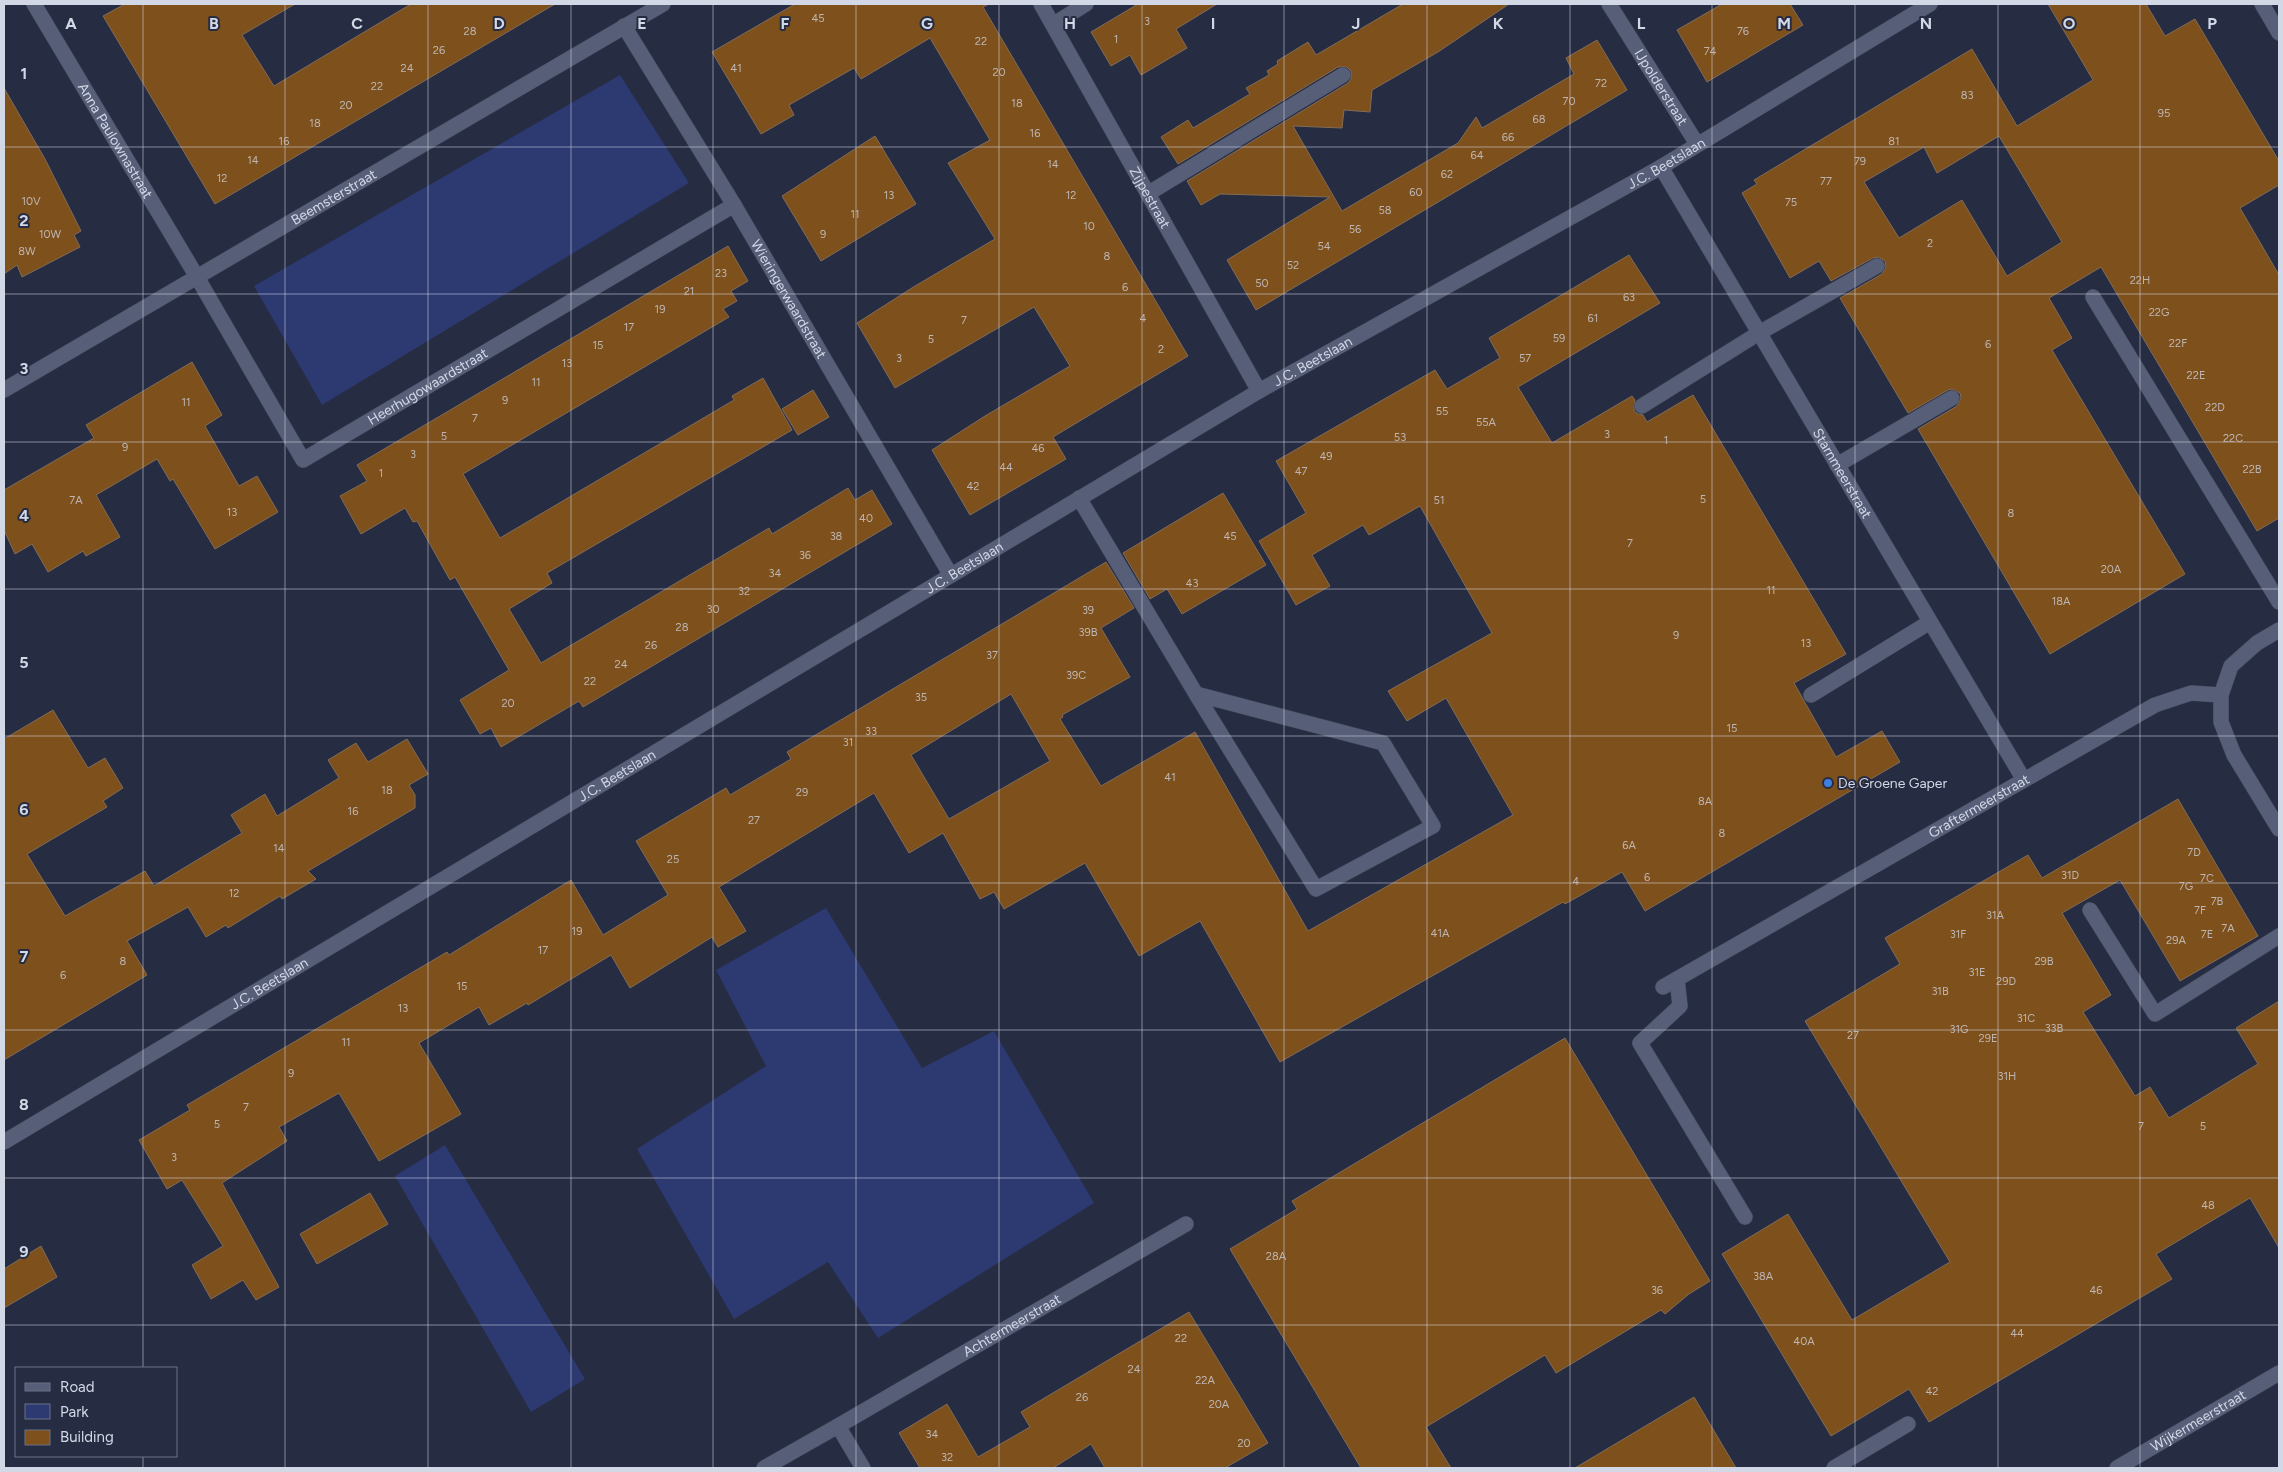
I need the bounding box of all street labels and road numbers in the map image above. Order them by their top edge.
street label: IJpolderstraat [1630,46,1691,129]
street label: Anna Paulownastraat [74,80,156,202]
street label: J.C. Beetslaan [1624,134,1709,193]
street label: Zijpestraat [1125,164,1174,232]
street label: Beemsterstraat [288,166,380,229]
street label: Wieringerwaardstraat [747,237,830,362]
street label: J.C. Beetslaan [1271,333,1355,390]
street label: Heerhugowaardstraat [365,345,491,429]
street label: Starnmeerstraat [1809,426,1875,522]
street label: J.C. Beetslaan [923,538,1007,598]
street label: J.C. Beetslaan [575,746,659,806]
street label: Graftermeerstraat [1926,771,2032,842]
street label: J.C. Beetslaan [227,954,311,1014]
street label: Achtermeerstraat [960,1290,1064,1361]
street label: Wijkermeerstraat [2148,1386,2249,1455]

